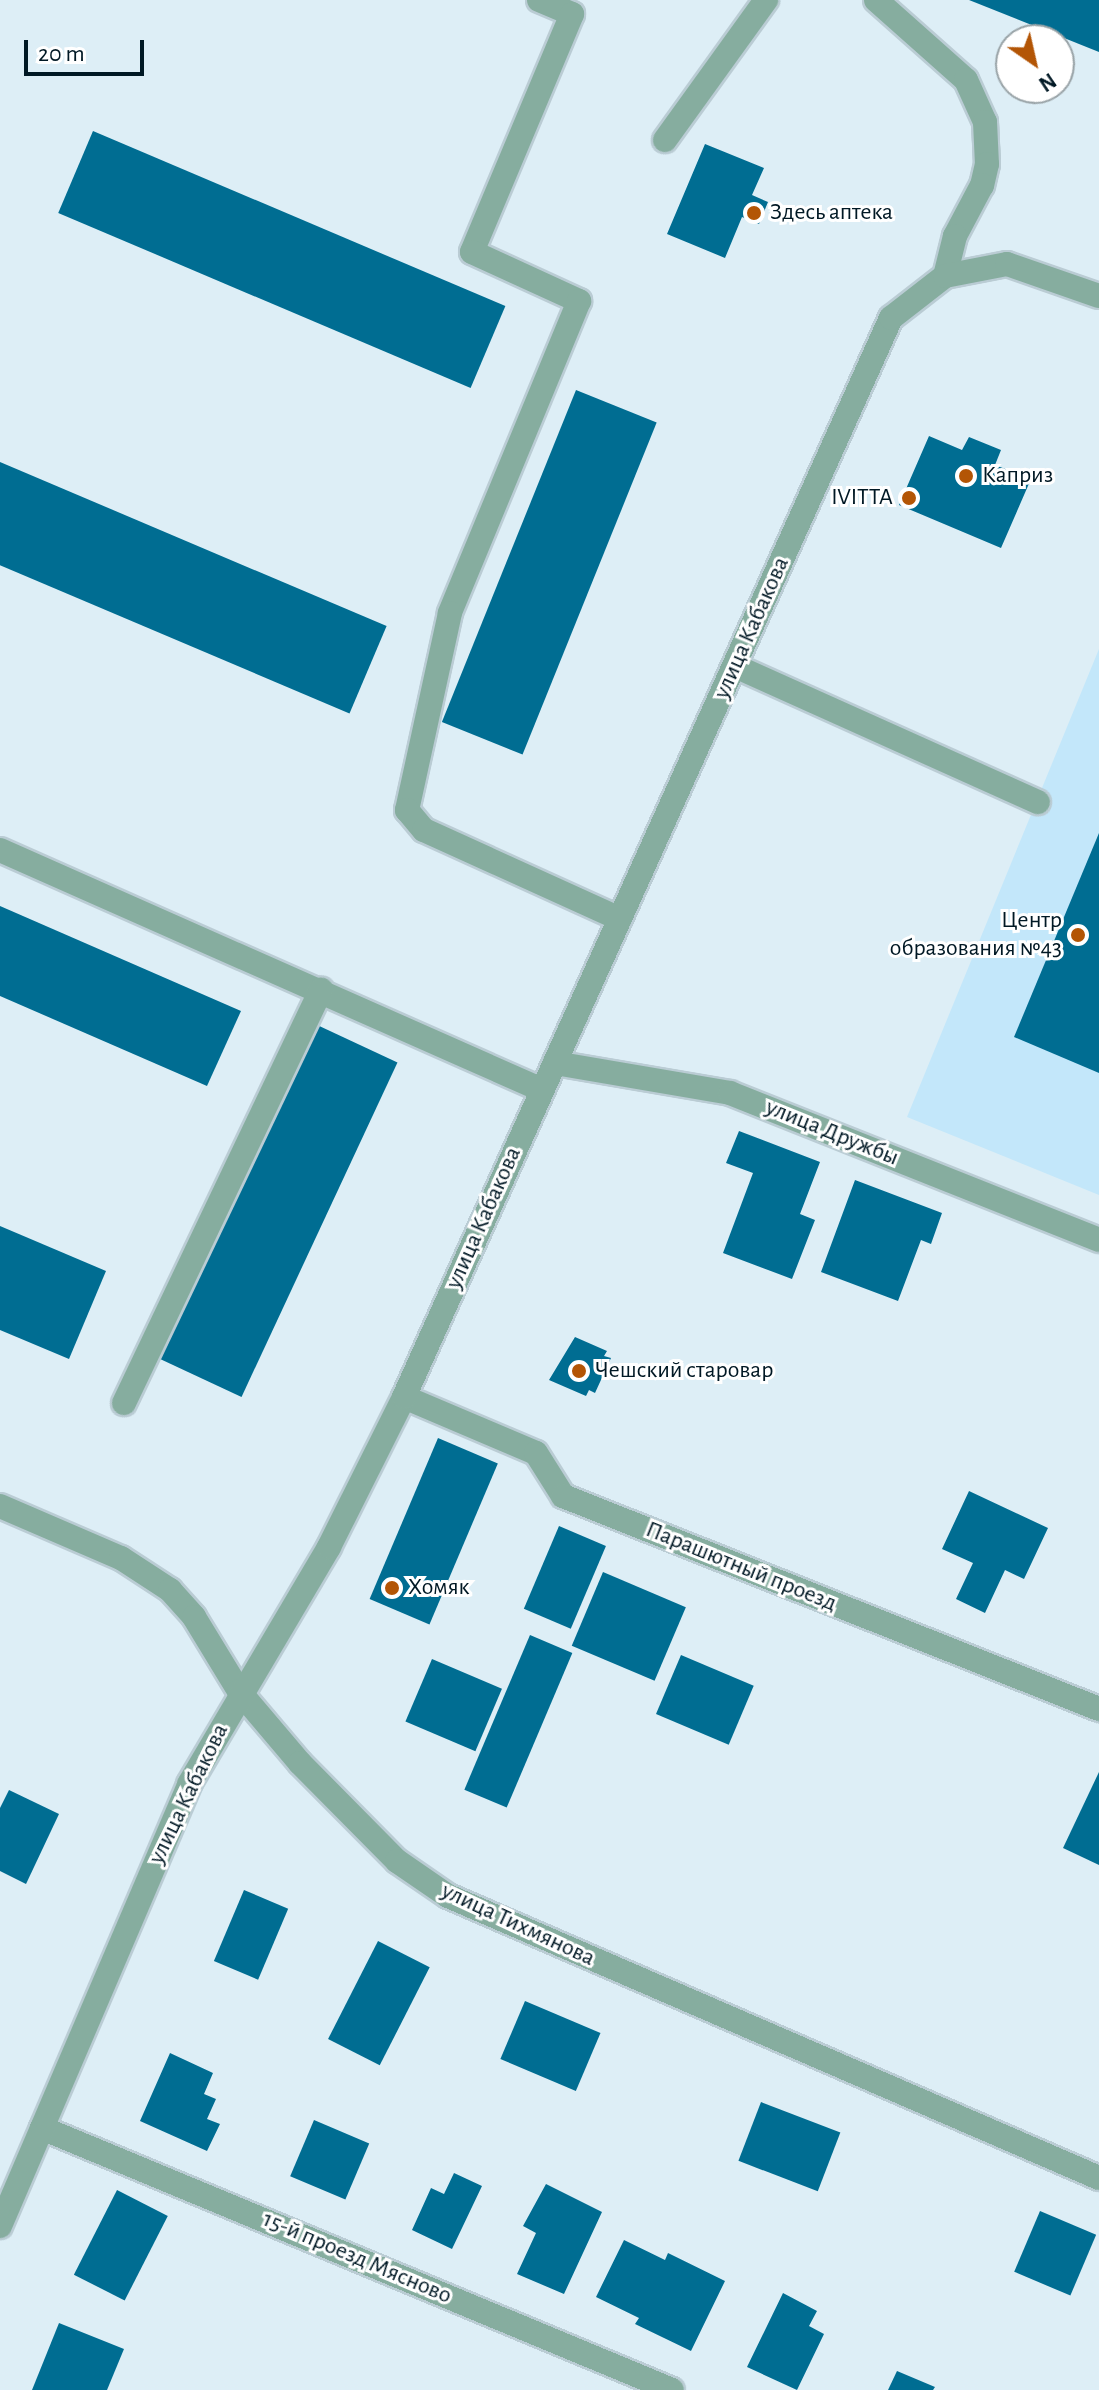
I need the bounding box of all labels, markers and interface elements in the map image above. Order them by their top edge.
scale bar [28,24,148,74]
north arrow [995,24,1075,104]
text: 20 m [38,42,85,66]
text: N [1035,69,1060,96]
place label: Здесь аптека [770,199,893,227]
marker: Здесь аптека [745,204,763,222]
place label: Каприз [982,462,1053,490]
marker: Каприз [957,467,975,485]
place label: IVITTA [831,484,893,512]
marker: IVITTA [900,489,918,507]
street label: улица Кабакова [708,553,796,703]
place label: Центр образования №43 [890,907,1062,963]
marker: Центр образования №43 [1069,926,1087,944]
street label: улица Дружбы [761,1093,903,1173]
street label: улица Кабакова [440,1143,528,1293]
place label: Чешский старовар [595,1357,773,1385]
marker: Чешский старовар [570,1362,588,1380]
street label: Парашютный проезд [641,1516,841,1618]
place label: Хомяк [408,1574,470,1602]
marker: Хомяк [383,1579,401,1597]
street label: улица Кабакова [143,1719,235,1869]
street label: улица Тихмянова [437,1877,599,1973]
street label: 15-й проезд Мясново [258,2205,456,2311]

